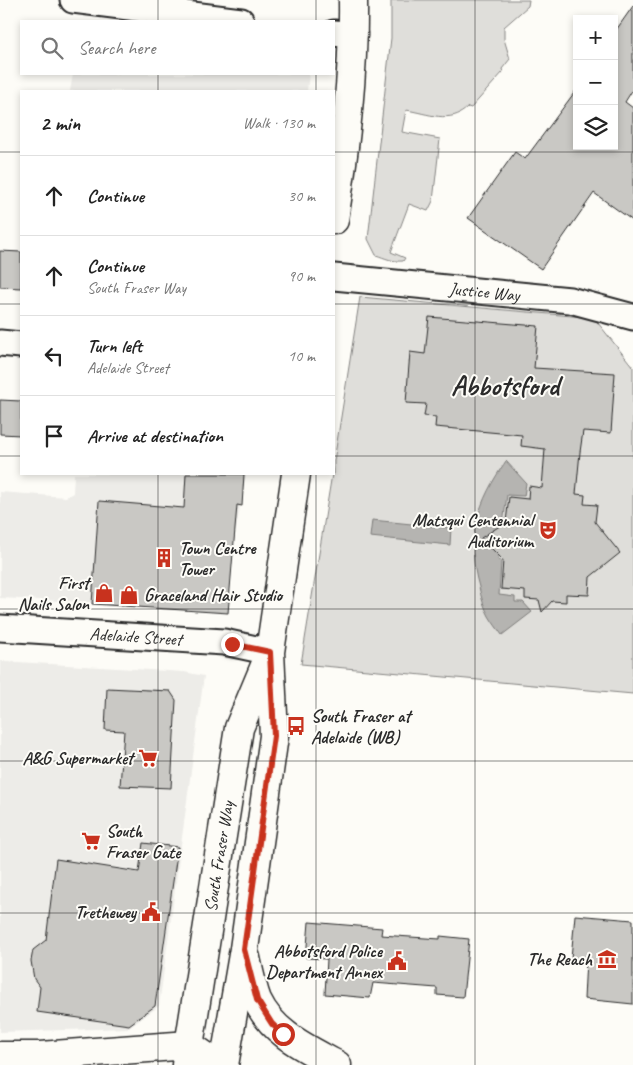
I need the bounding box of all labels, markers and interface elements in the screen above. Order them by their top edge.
map controls [573,15,618,150]
button: + [573,15,618,60]
search box [20,20,335,75]
icon: search [38,34,66,62]
text: Search here [78,36,155,60]
button: − [573,60,618,105]
button: layers [573,105,618,150]
text: 2 min [40,110,80,136]
text: Walk · 130 m [243,113,315,133]
icon: ahead [40,182,68,210]
text: Continue [87,184,144,208]
text: 30 m [288,186,315,206]
text: Continue [87,254,144,278]
icon: ahead [40,262,68,290]
text: 90 m [288,266,315,286]
street label: Justice Way [447,277,522,306]
text: South Fraser Way [87,278,186,298]
text: Turn left [87,334,142,358]
icon: left [40,342,68,370]
text: 10 m [288,346,315,366]
text: Adelaide Street [87,358,169,378]
district label: Abbotsford [451,368,564,403]
icon: arrive [40,422,68,450]
text: Arrive at destination [87,424,223,448]
place label: Matsqui Centennial Auditorium [412,509,537,552]
theatre icon: Matsqui Centennial Auditorium [537,519,559,541]
place label: Town Centre Tower [179,537,257,580]
building icon: Town Centre Tower [153,547,175,569]
place label: First Nails Salon [18,572,92,615]
shop icon: First Nails Salon [93,582,115,604]
shop icon: Graceland Hair Studio [118,584,140,606]
place label: Graceland Hair Studio [144,584,283,606]
street label: Adelaide Street [89,623,185,651]
route end [221,633,244,656]
place label: South Fraser at Adelaide (WB) [311,705,413,748]
bus stop icon: South Fraser at Adelaide (WB) [285,715,307,737]
place label: A&G Supermarket [23,747,136,769]
supermarket icon: A&G Supermarket [137,747,159,769]
street label: South Fraser Way [199,798,239,913]
place label: South Fraser Gate [106,820,182,863]
supermarket icon: South Fraser Gate [80,830,102,852]
place label: Trethewey [75,901,138,923]
public building icon: Trethewey [140,901,162,923]
place label: Abbotsford Police Department Annex [266,940,384,983]
place label: The Reach [527,948,593,970]
museum icon: The Reach [596,948,618,970]
public building icon: Abbotsford Police Department Annex [386,950,408,972]
route start [272,1023,295,1046]

